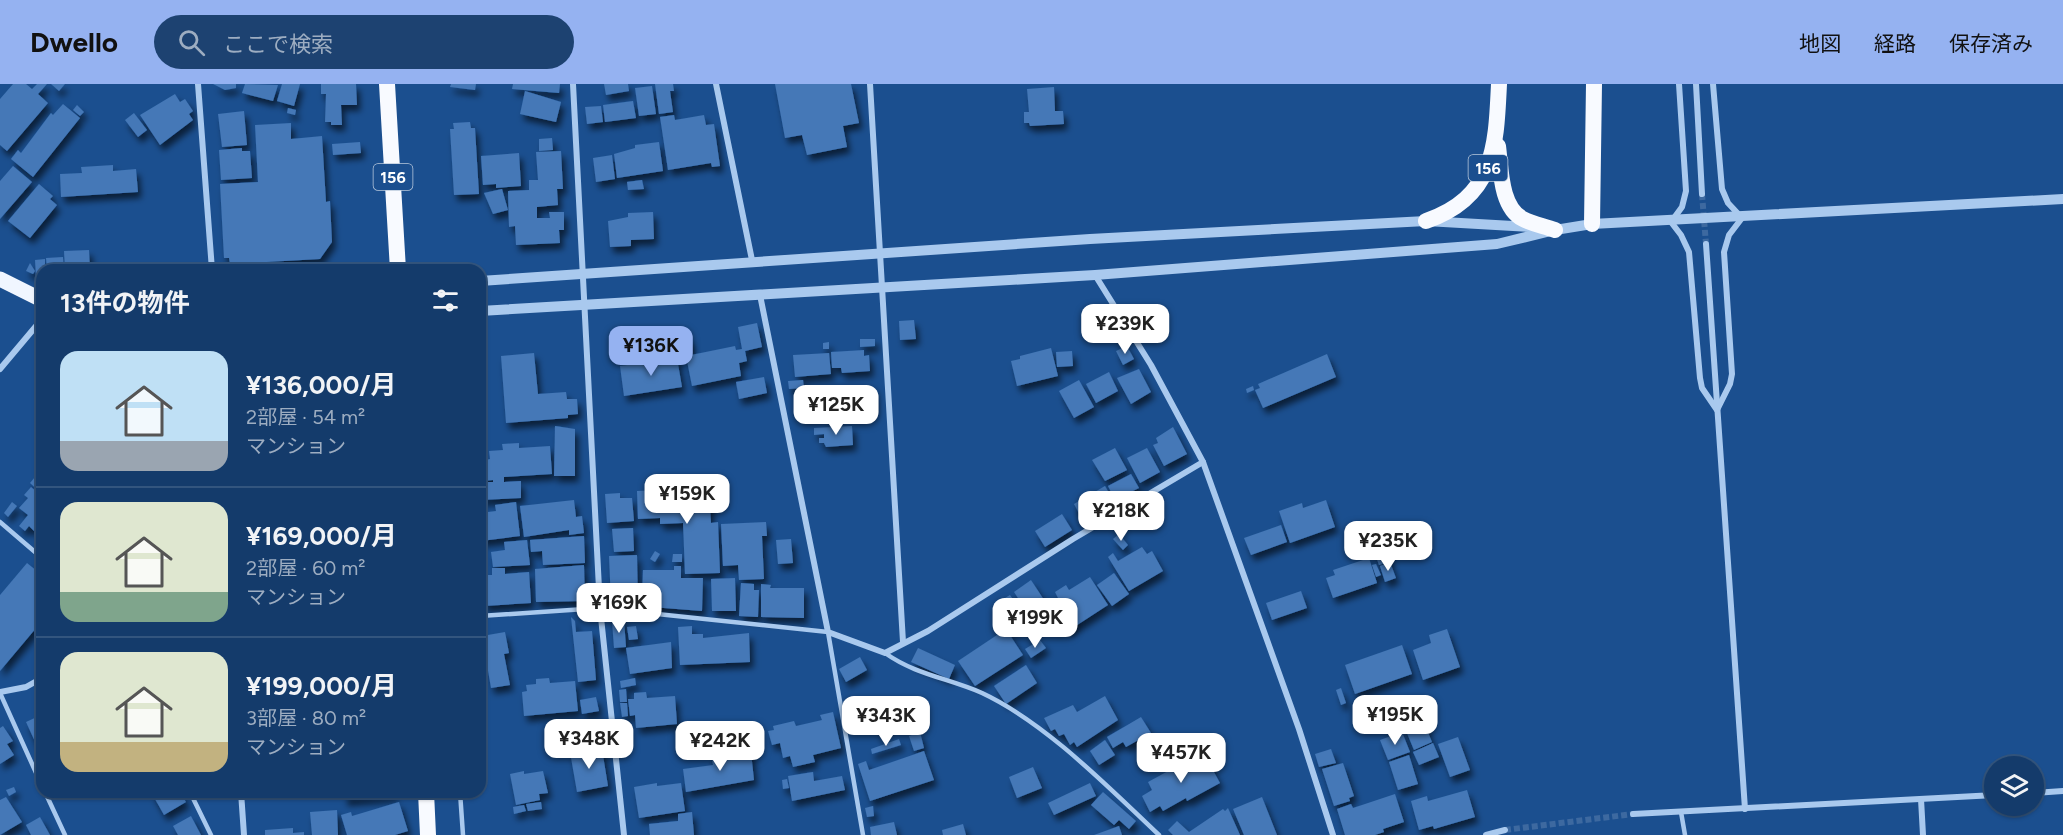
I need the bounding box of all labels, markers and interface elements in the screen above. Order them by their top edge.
search box [154,15,574,69]
text: Dwello [30,25,118,59]
icon: search [175,26,208,59]
text: ここで検索 [223,31,333,58]
text: 地図 [1799,31,1841,56]
text: 経路 [1874,31,1916,56]
text: 保存済み [1949,31,2033,56]
road number: 156 [1468,155,1508,181]
road number: 156 [374,164,412,190]
icon: filters [429,284,462,317]
text: 13件の物件 [60,287,189,319]
pin: ¥239K [1083,304,1167,355]
text: ¥239K [1095,311,1155,335]
pin: ¥136K [609,326,693,377]
text: ¥136K [623,333,679,357]
text: ¥136,000/月 [246,369,396,401]
icon: home [108,375,180,447]
pin: ¥125K [794,385,878,436]
text: ¥125K [808,392,864,416]
text: 2部屋 · 54 m² [246,405,365,429]
text: マンション [246,434,346,458]
pin: ¥159K [645,474,729,525]
text: ¥159K [659,481,715,505]
pin: ¥218K [1079,491,1163,542]
text: ¥218K [1092,498,1150,522]
text: ¥169,000/月 [246,520,397,552]
pin: ¥235K [1346,521,1430,572]
icon: home [108,526,180,598]
text: ¥235K [1358,528,1418,552]
text: 2部屋 · 60 m² [246,556,365,580]
pin: ¥169K [577,583,661,634]
text: マンション [246,585,346,609]
text: ¥169K [591,590,647,614]
pin: ¥199K [993,598,1077,649]
text: ¥199K [1007,605,1063,629]
text: ¥199,000/月 [246,670,397,702]
icon: home [108,676,180,748]
pin: ¥195K [1353,695,1437,746]
pin: ¥343K [844,696,928,747]
text: ¥195K [1367,702,1423,726]
text: ¥343K [856,703,916,727]
text: 3部屋 · 80 m² [246,706,366,730]
pin: ¥348K [547,719,631,770]
pin: ¥242K [678,721,762,772]
text: ¥348K [558,726,620,750]
text: ¥242K [689,728,751,752]
pin: ¥457K [1139,733,1223,784]
text: マンション [246,735,346,759]
text: ¥457K [1151,740,1211,764]
map controls [1984,756,2044,816]
button: layers [1984,756,2044,816]

